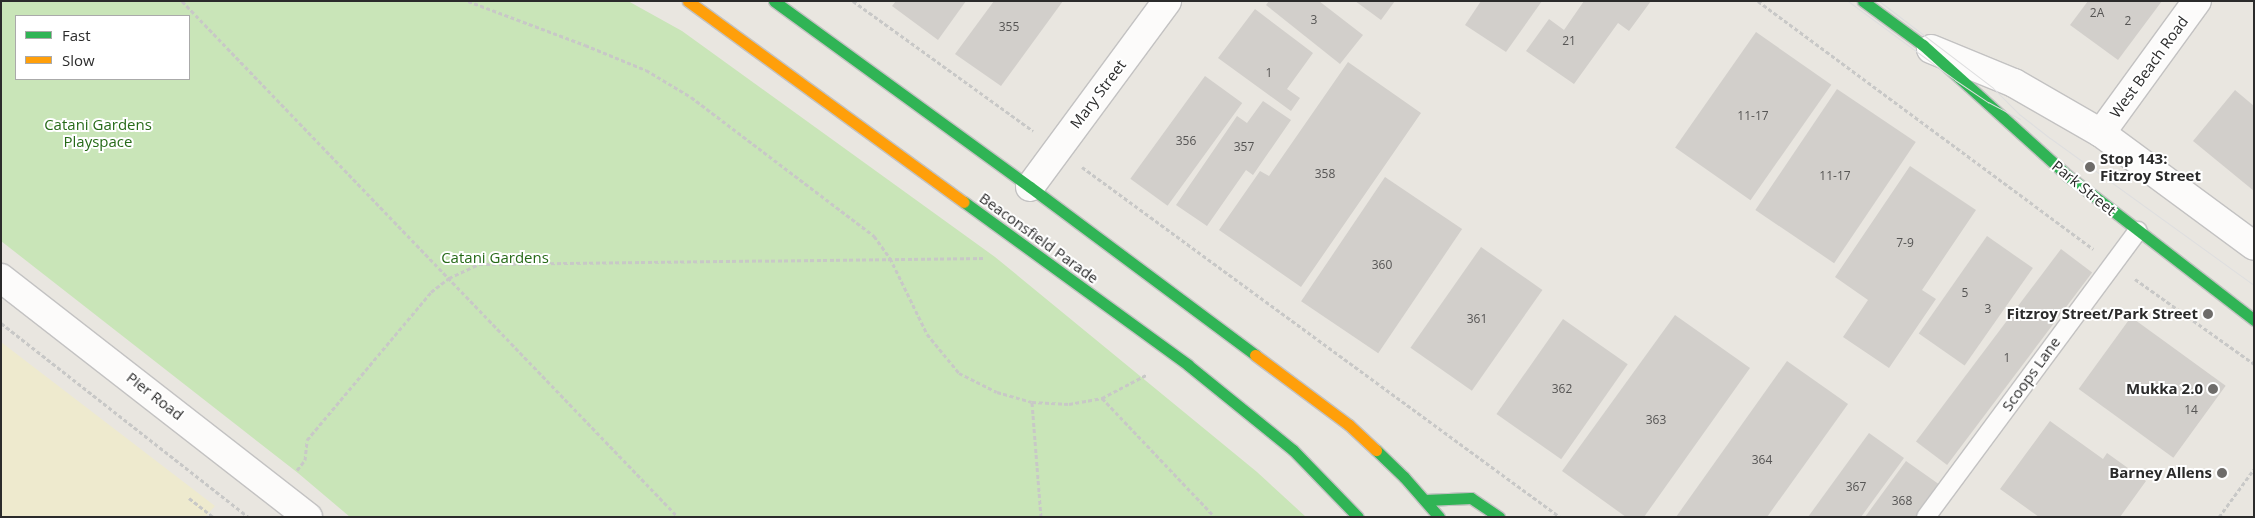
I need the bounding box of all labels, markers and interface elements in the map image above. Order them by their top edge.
house number: 2A [2090,6,2104,20]
house number: 3 [1311,13,1317,27]
street label: West Beach Road [2106,13,2192,121]
house number: 2 [2125,14,2131,28]
legend [15,15,190,80]
house number: 355 [999,20,1019,34]
text: Fast [62,25,91,45]
house number: 21 [1562,34,1576,48]
text: Slow [62,50,95,70]
street label: Mary Street [1066,56,1130,132]
house number: 1 [1266,66,1272,80]
house number: 11-17 [1737,109,1769,123]
park label: Catani Gardens Playspace [44,115,152,150]
house number: 356 [1176,134,1196,148]
house number: 357 [1234,140,1254,154]
place label: Stop 143: Fitzroy Street [2100,149,2201,184]
street label: Park Street [2048,157,2120,219]
marker: Stop 143: Fitzroy Street [2084,161,2096,173]
house number: 358 [1315,167,1335,181]
house number: 11-17 [1819,169,1851,183]
street label: Beaconsfield Parade [976,189,1102,287]
house number: 7-9 [1896,236,1914,250]
park label: Catani Gardens [441,249,549,267]
house number: 360 [1372,258,1392,272]
house number: 5 [1962,286,1968,300]
house number: 3 [1985,302,1991,316]
place label: Fitzroy Street/Park Street [2007,305,2198,323]
marker: Fitzroy Street/Park Street [2202,308,2214,320]
house number: 361 [1467,312,1487,326]
street label: Scoops Lane [1998,333,2064,415]
house number: 1 [2004,351,2010,365]
street label: Pier Road [123,368,187,424]
place label: Mukka 2.0 [2126,380,2203,398]
house number: 362 [1552,382,1572,396]
marker: Mukka 2.0 [2207,383,2219,395]
house number: 14 [2184,403,2198,417]
house number: 363 [1646,413,1666,427]
house number: 364 [1752,453,1772,467]
place label: Barney Allens [2109,464,2212,482]
marker: Barney Allens [2216,467,2228,479]
house number: 367 [1846,480,1866,494]
house number: 368 [1892,494,1912,508]

